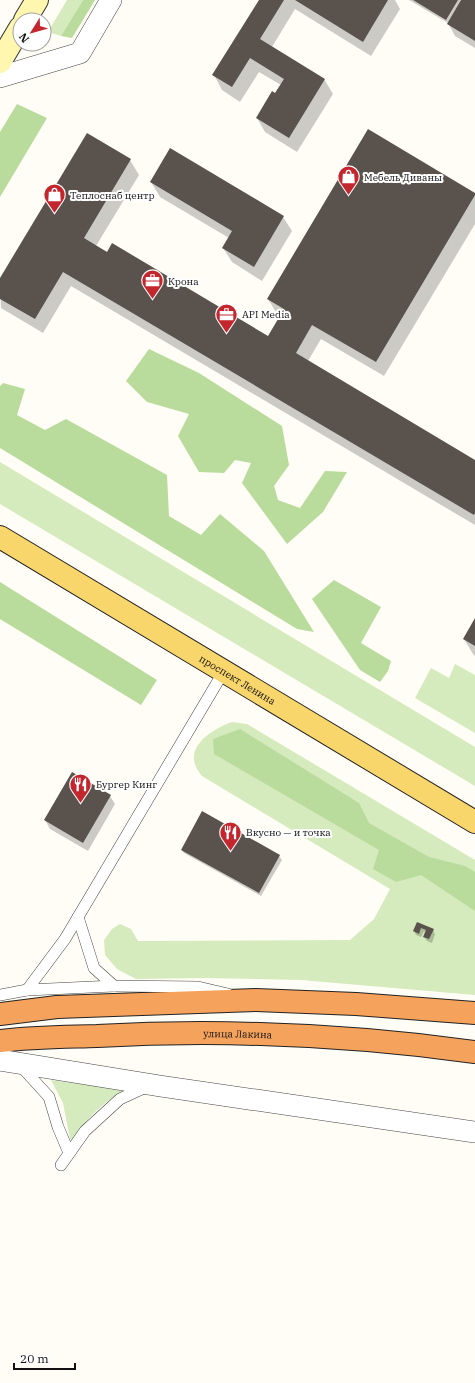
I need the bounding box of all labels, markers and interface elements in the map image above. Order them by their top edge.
north arrow [12,12,52,52]
text: N [16,30,32,46]
shop icon: Мебель Диваны [336,164,362,197]
place label: Мебель Диваны [364,171,442,184]
shop icon: Теплоснаб центр [42,182,68,215]
place label: Теплоснаб центр [70,189,155,202]
office icon: Крона [140,268,166,301]
place label: Крона [168,275,199,288]
office icon: API Media [213,301,239,334]
place label: API Media [242,308,290,321]
street label: проспект Ленина [197,652,278,708]
restaurant icon: Бургер Кинг [67,771,93,804]
place label: Бургер Кинг [96,778,157,791]
restaurant icon: Вкусно — и точка [217,819,243,852]
place label: Вкусно — и точка [246,826,331,839]
street label: улица Лакина [203,1027,273,1041]
scale bar [14,1345,75,1371]
text: 20 m [20,1351,49,1366]

